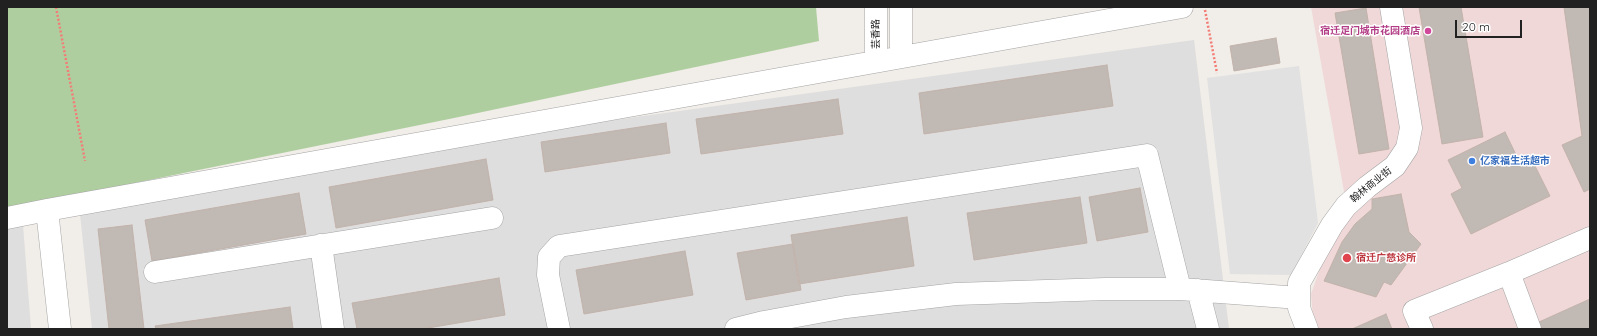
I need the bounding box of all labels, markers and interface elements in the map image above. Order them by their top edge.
scale bar [1457,12,1524,38]
street label: 芸香路 [870,19,882,49]
text: 20 m [1462,19,1490,34]
place label: 宿迁足门城市花园酒店 [1320,25,1420,37]
marker: 宿迁足门城市花园酒店 [1423,26,1433,36]
place label: 亿家福生活超市 [1480,155,1550,167]
marker: 亿家福生活超市 [1467,156,1477,166]
street label: 翰林商业街 [1348,165,1394,205]
marker: 宿迁广慈诊所 [1341,252,1353,264]
place label: 宿迁广慈诊所 [1356,252,1416,264]

